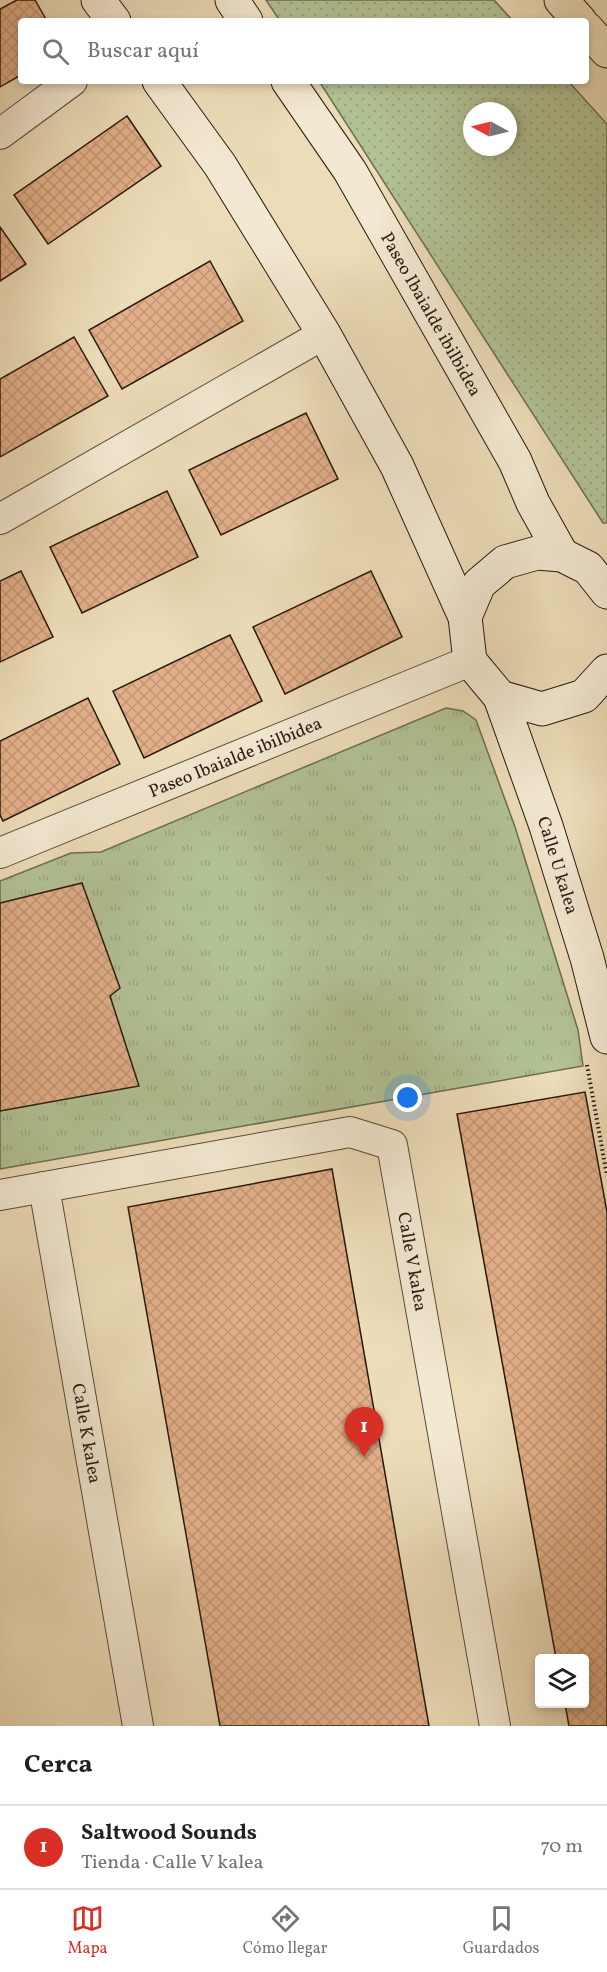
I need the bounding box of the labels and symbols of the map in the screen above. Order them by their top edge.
north arrow [463,102,517,156]
street label: Paseo Ibaialde ibilbidea [373,228,487,402]
street label: Paseo Ibaialde ibilbidea [145,712,326,805]
street label: Calle U kalea [530,813,584,918]
your location [393,1083,422,1112]
street label: Calle V kalea [390,1210,432,1313]
street label: Calle K kalea [64,1382,106,1486]
pin: 1 [344,1408,384,1457]

